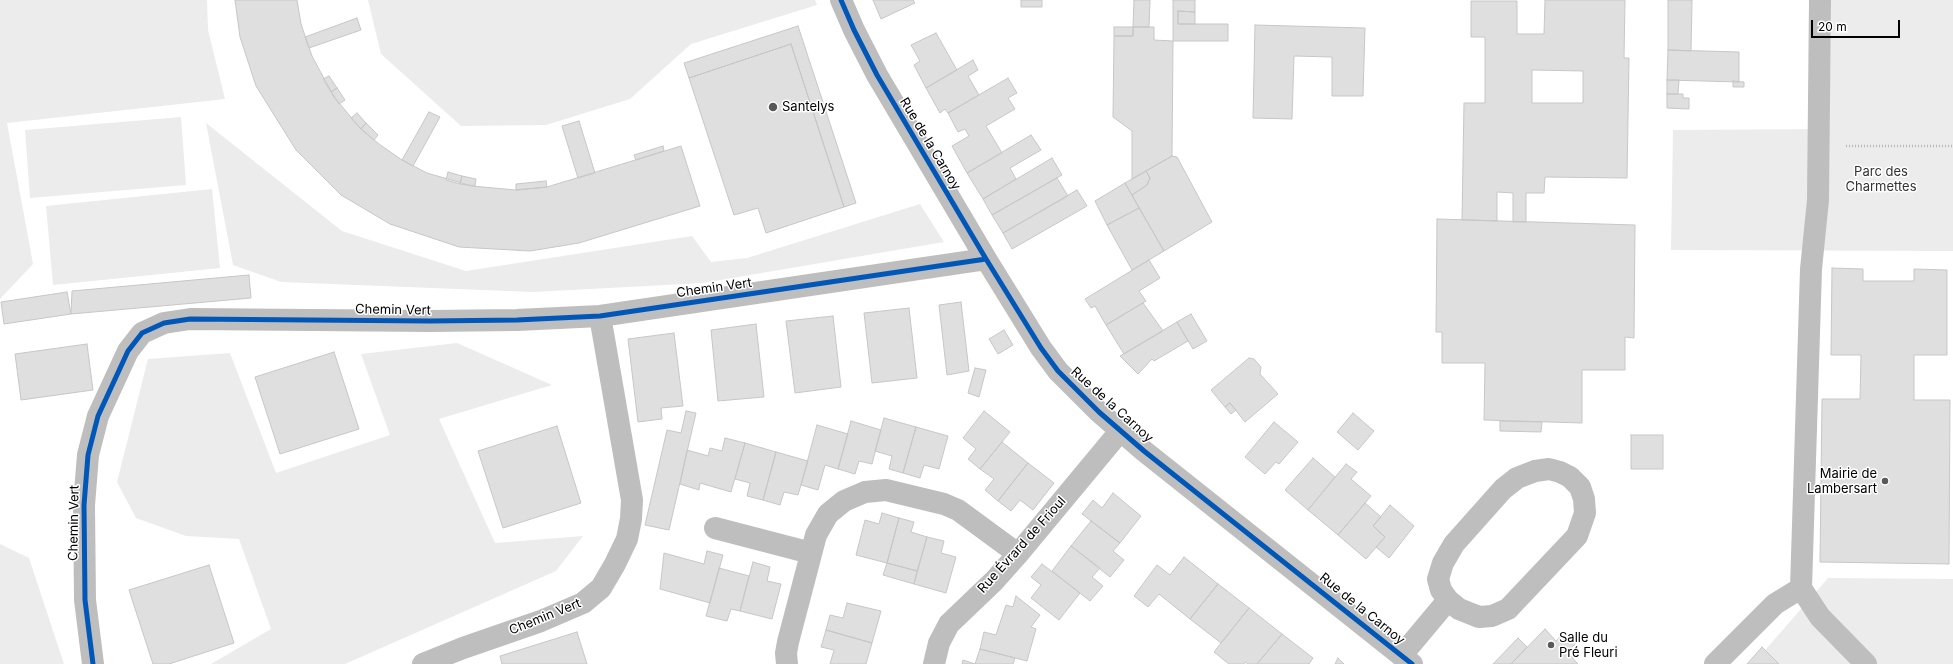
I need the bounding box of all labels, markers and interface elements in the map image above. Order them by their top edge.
scale bar [1813,12,1902,38]
text: 20 m [1818,19,1847,34]
street label: Rue de la Carnoy [896,95,964,193]
place label: Santelys [782,99,834,115]
marker: Santelys [767,101,779,113]
park label: Parc des Charmettes [1845,164,1917,195]
street label: Chemin Vert [675,275,753,301]
street label: Chemin Vert [355,302,431,318]
street label: Rue de la Carnoy [1068,364,1156,446]
place label: Mairie de Lambersart [1807,466,1877,497]
marker: Mairie de Lambersart [1880,476,1890,486]
street label: Chemin Vert [66,485,82,561]
street label: Rue Évrard de Frioul [975,494,1069,596]
street label: Rue de la Carnoy [1316,570,1408,648]
street label: Chemin Vert [507,596,583,638]
place label: Salle du Pré Fleuri [1559,630,1618,661]
marker: Salle du Pré Fleuri [1546,640,1556,650]

